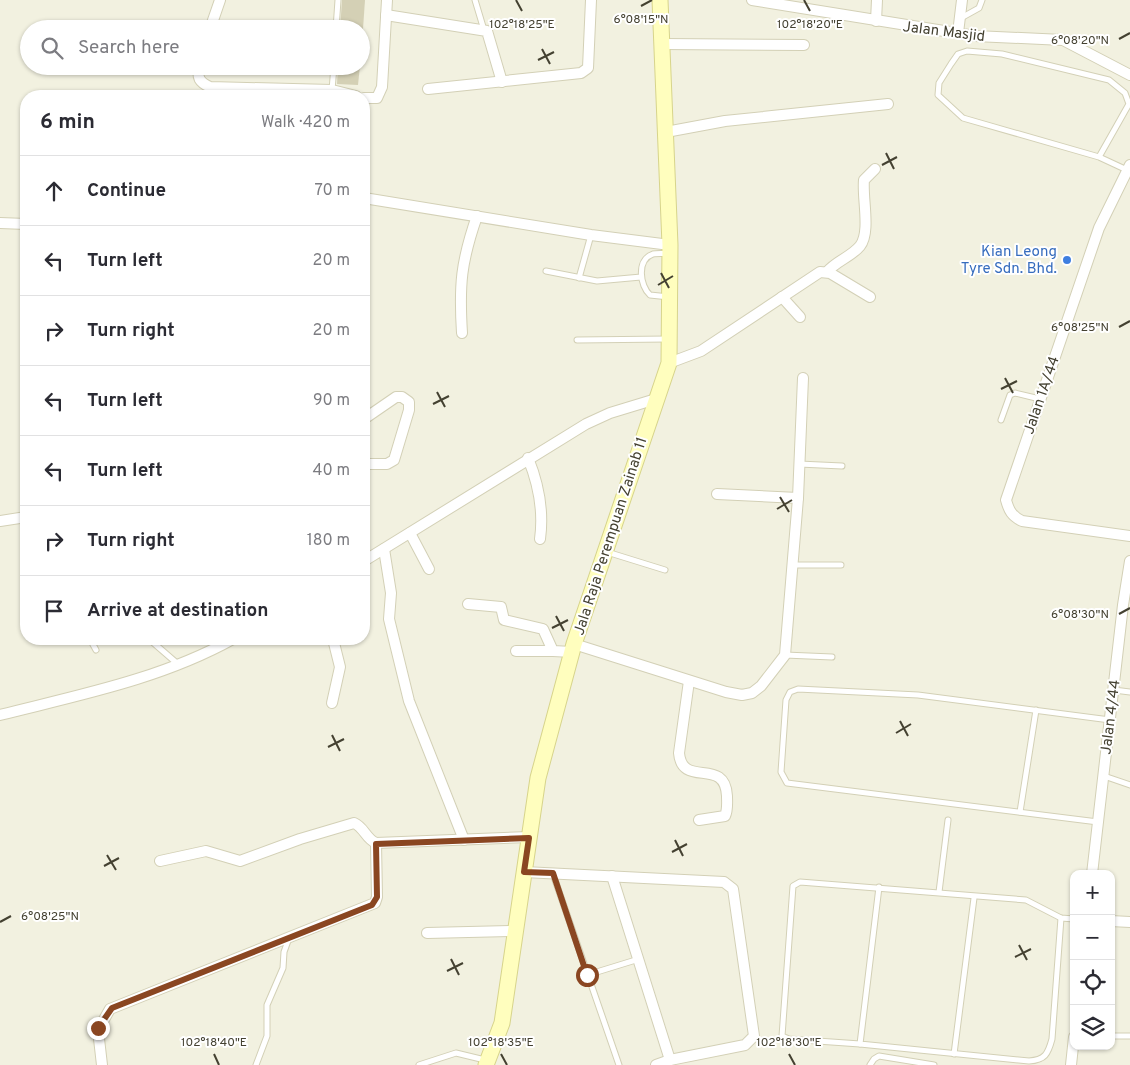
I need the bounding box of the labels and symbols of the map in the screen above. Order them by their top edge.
text: 6°08'15"N [614,12,668,28]
text: 102°18'25"E [489,17,555,33]
text: 102°18'20"E [777,17,843,33]
street label: Jalan Masjid [902,18,986,47]
text: 6°08'20"N [1051,33,1109,49]
place label: Kian Leong Tyre Sdn. Bhd. [961,243,1057,279]
marker: Kian Leong Tyre Sdn. Bhd. [1061,254,1073,266]
text: 6°08'25"N [1051,320,1109,336]
street label: Jalan 1A/44 [1020,354,1065,437]
street label: Jala Raja Perempuan Zainab 11 [570,435,652,638]
text: 6°08'30"N [1051,607,1109,623]
street label: Jalan 4/44 [1097,679,1126,756]
text: 6°08'25"N [21,909,79,925]
route start [576,964,599,987]
route end [87,1017,110,1040]
text: 102°18'40"E [181,1035,247,1051]
text: 102°18'35"E [468,1035,534,1051]
text: 102°18'30"E [756,1035,822,1051]

